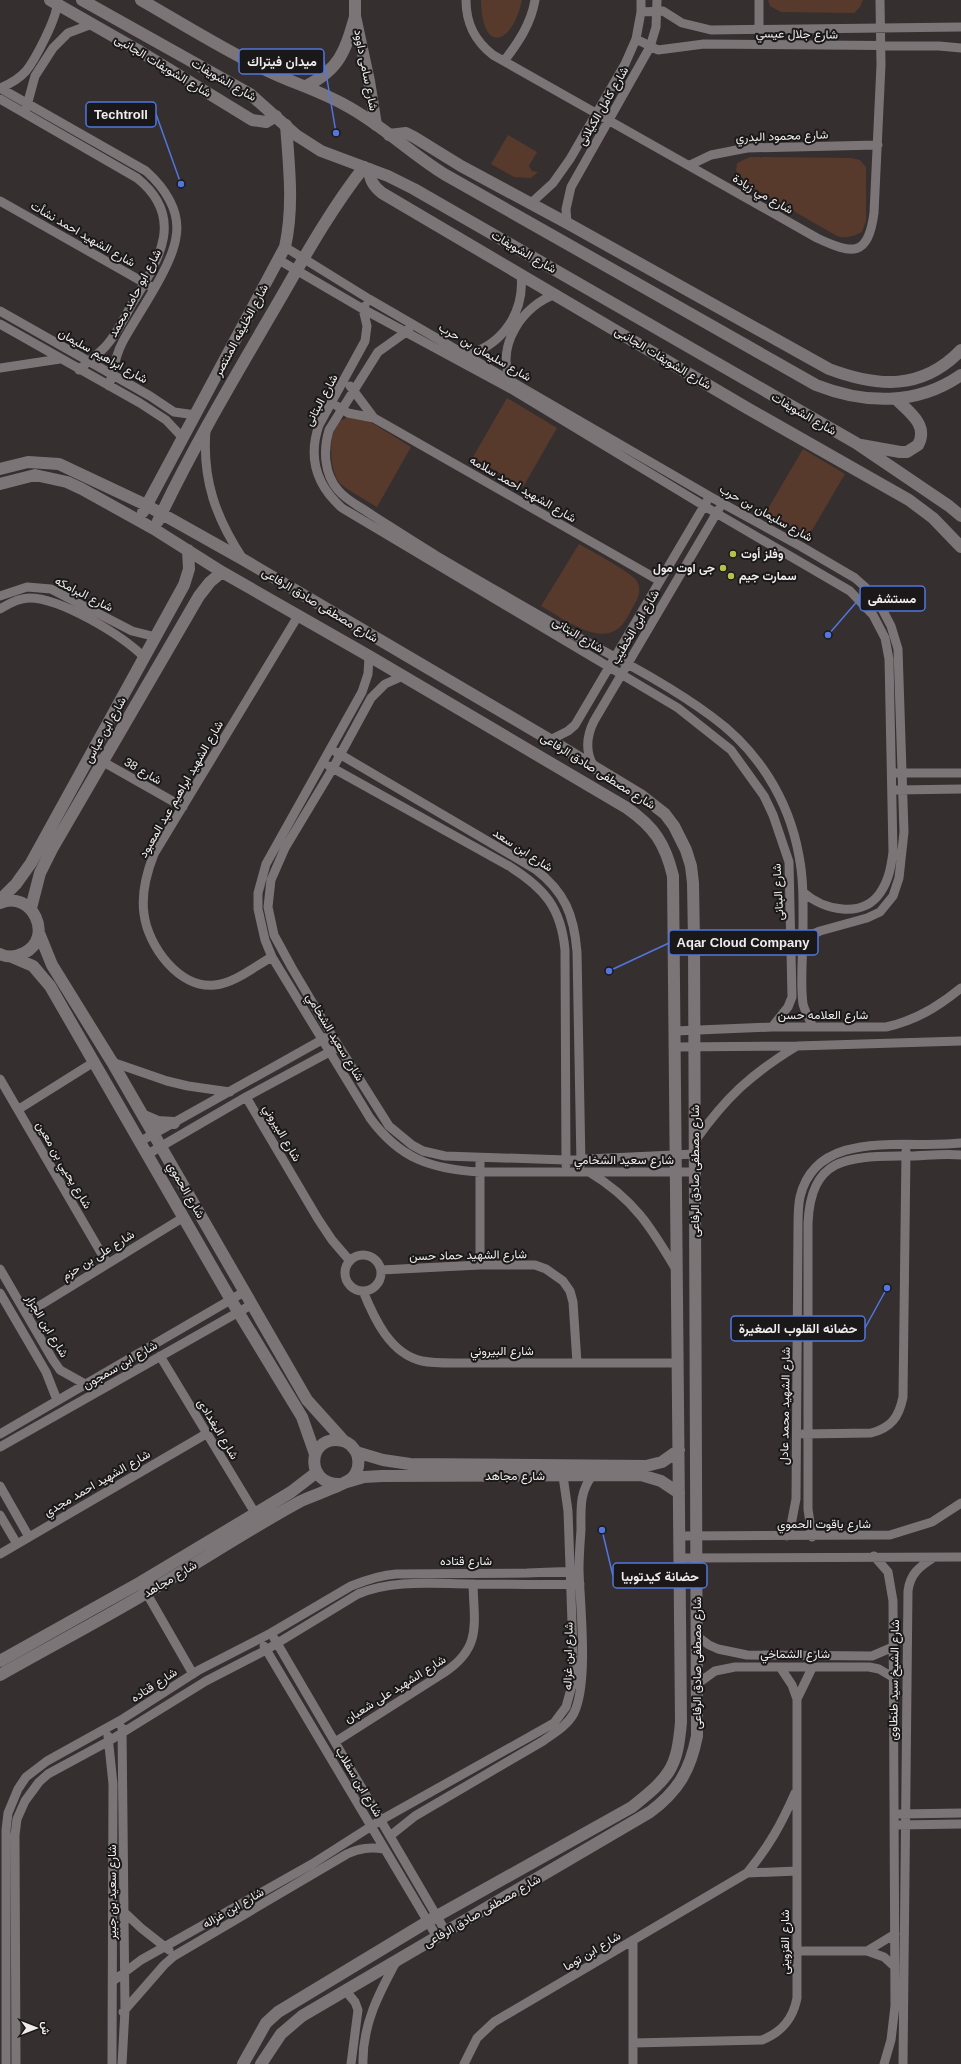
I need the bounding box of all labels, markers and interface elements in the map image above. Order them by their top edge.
street label: شارع جلال عيسي [756,26,838,45]
street label: شارع سامى داوود [349,28,381,112]
street label: شارع الشويفات الجانبى [111,32,214,102]
callout: ميدان فيتراك [239,49,324,74]
text: ميدان فيتراك [247,54,317,70]
street label: شارع الشويفات [188,56,259,106]
street label: شارع كامل الكيلانى [575,64,633,149]
callout: Techtroll [86,102,156,127]
text: Techtroll [94,107,148,122]
street label: شارع محمود البدري [735,127,829,148]
street label: شارع مي زيادة [729,171,796,220]
street label: شارع الشهيد احمد نشأت [27,198,138,271]
street label: شارع الشويفات [488,228,559,278]
street label: شارع ابو حامد محمد [106,247,166,340]
street label: شارع الخليفه المنتصر [210,282,273,380]
street label: شارع سليمان بن حرب [435,320,534,386]
street label: شارع الشويفات الجانبى [611,324,714,394]
street label: شارع ابراهيم سليمان [55,326,150,388]
street label: شارع البتانى [301,372,342,429]
street label: شارع الشويفات [768,390,839,440]
street label: شارع الشهيد احمد سلامه [466,453,579,527]
street label: شارع سليمان بن حرب [716,482,815,546]
place label: وفلز أوت [741,547,784,562]
marker: وفلز أوت [728,549,738,559]
place label: جى اوت مول [653,561,715,576]
marker: جى اوت مول [718,563,728,573]
street label: شارع مصطفى صادق الرفاعى [259,565,380,647]
place label: سمارت جيم [739,569,797,584]
marker: سمارت جيم [726,571,736,581]
street label: شارع البرامكه [52,573,115,616]
callout: مستشفى [860,586,925,611]
street label: شارع ابن الخطيب [608,587,664,668]
text: مستشفى [868,591,916,606]
street label: شارع البتانى [549,614,606,657]
street label: شارع ابن عباس [81,694,131,767]
street label: شارع الشهيد ابراهيم عبد المعبود [136,718,228,861]
street label: شارع مصطفى صادق الرفاعى [537,730,658,814]
street label: شارع 38 [121,755,164,789]
street label: شارع ابن سعد [489,825,556,876]
street label: شارع البتانى [770,863,788,921]
callout: Aqar Cloud Company [669,930,818,955]
text: Aqar Cloud Company [677,935,810,950]
street label: شارع سعيد الشخامي [301,991,367,1085]
street label: شارع العلامه حسن [778,1008,868,1024]
street label: شارع البيروني [257,1102,304,1166]
street label: شارع مصطفى صادق الرفاعى [688,1105,704,1237]
street label: شارع يحيي بن معين [31,1119,95,1213]
street label: شارع سعيد الشخامي [574,1153,674,1170]
street label: شارع الحموي [162,1159,208,1222]
street label: شارع على بن حزم [59,1227,138,1285]
street label: شارع الشهيد حماد حسن [409,1247,527,1265]
street label: شارع ابن الجزار [21,1291,71,1361]
callout: حضانه القلوب الصغيرة [731,1316,865,1341]
text: حضانه القلوب الصغيرة [739,1321,857,1337]
street label: شارع ابن سمجون [80,1338,161,1394]
street label: شارع البيروني [470,1344,534,1361]
street label: شارع الشهيد محمد عادل [777,1347,795,1465]
street label: شارع البغدادى [193,1396,242,1463]
street label: شارع الشهيد احمد مجدي [41,1447,154,1522]
street label: شارع مجاهد [485,1469,545,1485]
street label: شارع ياقوت الحموي [777,1517,871,1534]
street label: شارع قتاده [440,1554,492,1570]
street label: شارع مجاهد [141,1558,200,1602]
callout: حضانة كيدتوبيا [613,1563,707,1588]
text: حضانة كيدتوبيا [621,1569,699,1585]
street label: شارع مصطفى صادق الرفاعى [690,1597,706,1729]
street label: شارع الشيخ سيد طنطاوى [886,1619,904,1741]
street label: شارع ابن غزاله [560,1622,578,1690]
street label: شارع الشماخي [760,1647,830,1664]
street label: شارع الشهيد على شعبان [342,1652,449,1728]
street label: شارع قتاده [128,1665,181,1707]
street label: شارع ابن سقلاب [331,1745,385,1820]
street label: شارع سعيد بن جبير [105,1845,121,1941]
street label: شارع مصطفى صادق الرفاعى [421,1872,544,1952]
street label: شارع ابن غزاله [200,1885,267,1933]
street label: شارع القزوينى [778,1909,794,1975]
street label: شارع ابن توما [561,1928,624,1975]
north arrow [16,2008,56,2048]
text: ش [39,2021,52,2035]

